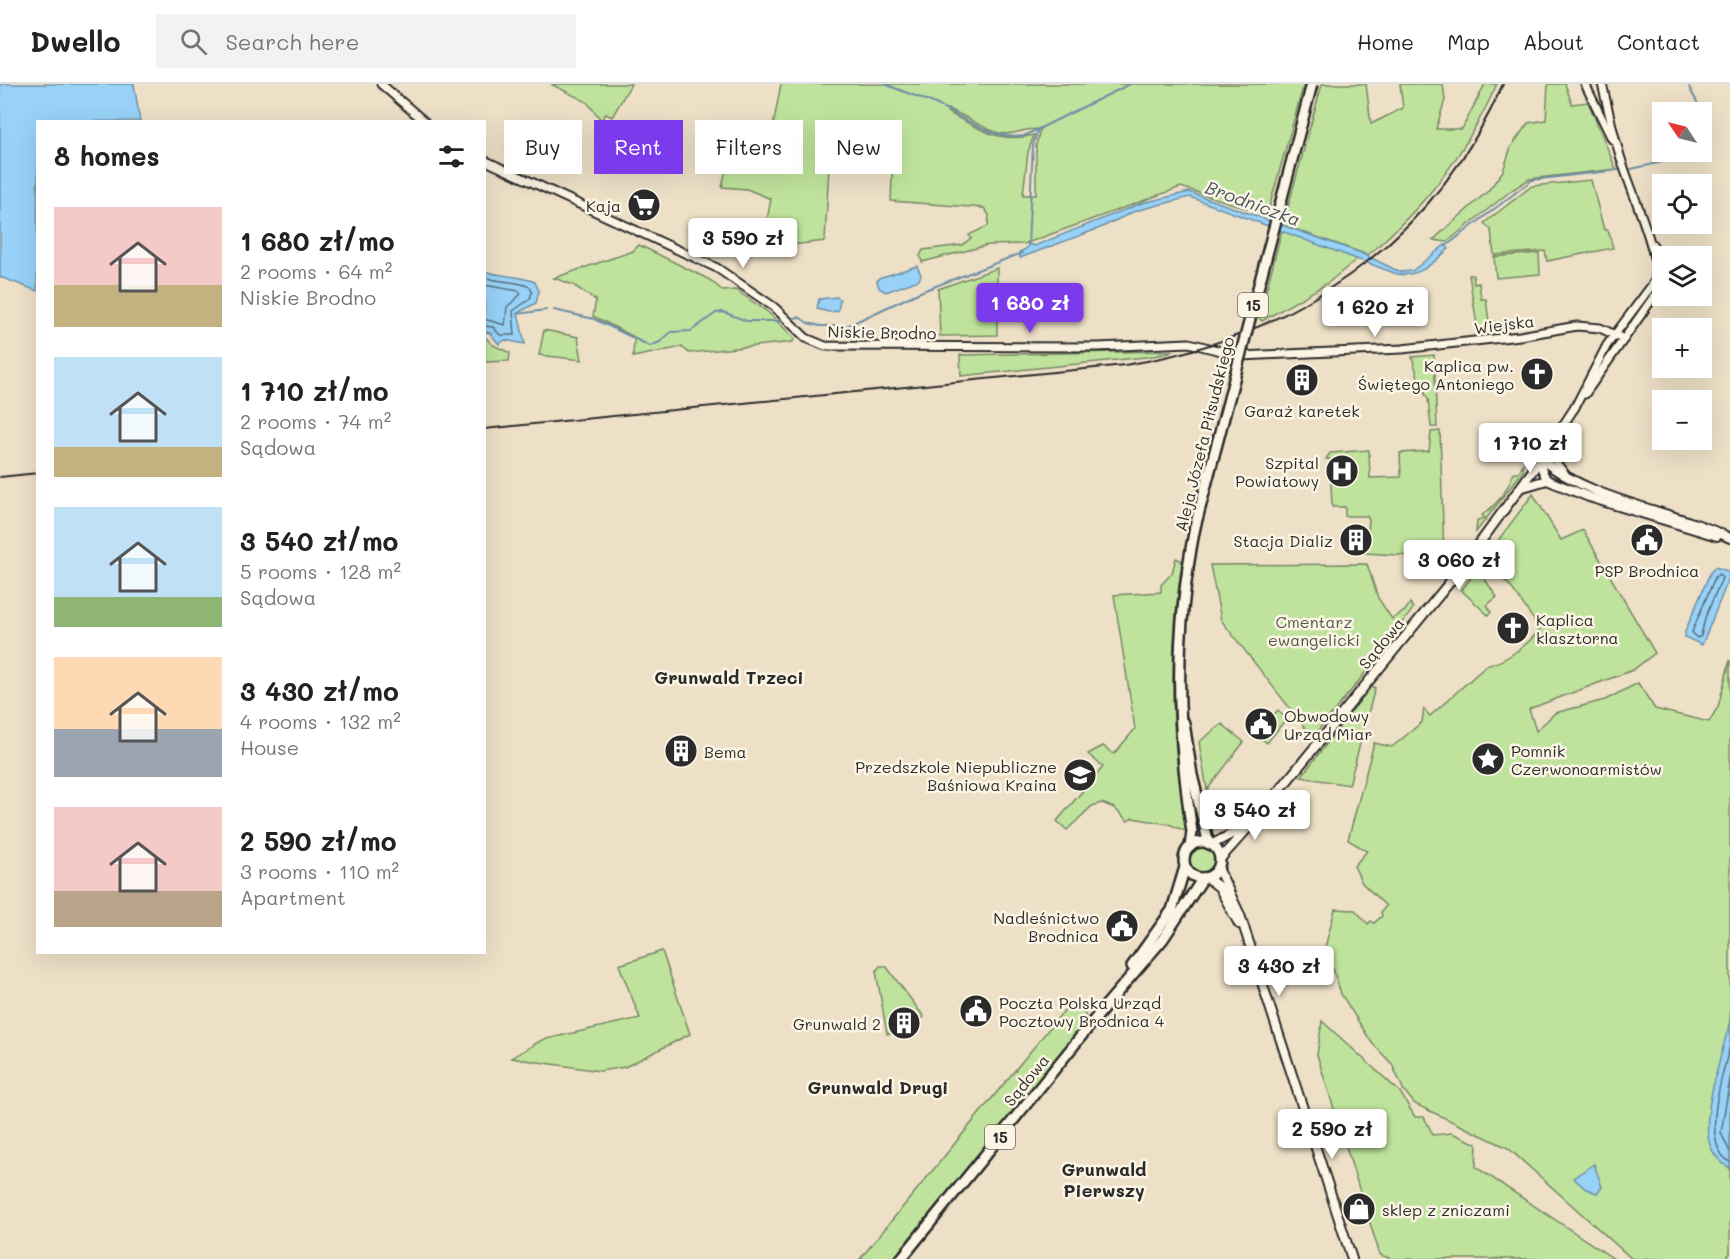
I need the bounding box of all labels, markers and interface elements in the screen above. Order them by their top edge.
search box [156,14,576,68]
text: Dwello [30,23,120,59]
icon: search [177,25,210,58]
text: Search here [225,27,359,56]
text: Home [1357,28,1414,55]
text: Map [1447,28,1490,55]
text: About [1523,28,1584,55]
text: Contact [1617,28,1700,55]
north arrow [1652,102,1712,162]
map controls [1652,102,1712,450]
chip: Buy [504,120,582,174]
chip: Rent [594,120,683,174]
chip: Filters [695,120,803,174]
chip: New [815,120,902,174]
text: 8 homes [54,139,160,173]
icon: filters [435,140,468,173]
button: locate [1652,174,1712,234]
water label: Brodniczka [1202,175,1304,231]
supermarket icon: Kaja [626,187,662,223]
place label: Kaja [586,195,621,216]
pin: 3 590 zł [681,218,805,269]
text: 1 680 zł/mo [240,224,394,258]
text: 3 590 zł [702,224,784,250]
icon: home [102,231,174,303]
button: layers [1652,246,1712,306]
text: 2 rooms · 64 m² [240,258,392,284]
pin: 1 680 zł [968,283,1092,334]
text: Niskie Brodno [240,284,376,310]
pin: 1 620 zł [1313,287,1437,338]
text: 1 680 zł [990,289,1070,315]
road number: 15 [1238,293,1268,317]
text: 1 620 zł [1336,293,1414,319]
street label: Wiejska [1473,310,1535,338]
button: + [1652,318,1712,378]
street label: Niskie Brodno [827,321,937,343]
street label: Aleja Józefa Piłsudskiego [1170,334,1238,534]
place label: Kaplica pw. Świętego Antoniego [1358,355,1514,394]
church icon: Kaplica pw. Świętego Antoniego [1519,356,1555,392]
building icon: Garaż karetek [1284,362,1320,398]
text: 1 710 zł/mo [240,374,389,408]
icon: home [102,381,174,453]
button: − [1652,390,1712,450]
place label: Garaż karetek [1244,400,1360,421]
text: 2 rooms · 74 m² [240,408,391,434]
pin: 1 710 zł [1468,423,1592,474]
text: 1 710 zł [1493,429,1567,455]
text: Sądowa [240,434,316,460]
place label: Szpital Powiatowy [1235,452,1319,491]
hospital icon: Szpital Powiatowy [1324,453,1360,489]
building icon: Stacja Dializ [1338,522,1374,558]
public building icon: PSP Brodnica [1629,522,1665,558]
text: 3 540 zł/mo [240,524,398,558]
place label: Stacja Dializ [1233,530,1333,551]
icon: home [102,531,174,603]
pin: 3 060 zł [1397,540,1521,591]
text: 3 060 zł [1418,546,1500,572]
text: 5 rooms · 128 m² [240,558,401,584]
place label: PSP Brodnica [1595,560,1699,581]
text: Sądowa [240,584,316,610]
place label: Kaplica klasztorna [1536,609,1619,648]
church icon: Kaplica klasztorna [1495,610,1531,646]
park label: Cmentarz ewangelicki [1268,611,1360,650]
street label: Sądowa [1354,613,1408,673]
district label: Grunwald Trzeci [654,665,804,689]
text: 3 430 zł/mo [240,674,399,708]
icon: home [102,681,174,753]
place label: Obwodowy Urząd Miar [1284,705,1372,744]
public building icon: Obwodowy Urząd Miar [1243,706,1279,742]
text: 4 rooms · 132 m² [240,708,401,734]
building icon: Bema [663,733,699,769]
text: House [240,734,299,760]
place label: Pomnik Czerwonoarmistów [1511,740,1662,779]
place label: Bema [704,741,747,762]
place icon: Pomnik Czerwonoarmistów [1470,741,1506,777]
place label: Przedszkole Niepubliczne Baśniowa Kraina [855,756,1057,795]
school or university icon: Przedszkole Niepubliczne Baśniowa Kraina [1062,757,1098,793]
pin: 3 540 zł [1193,790,1317,841]
text: 3 540 zł [1214,796,1296,822]
text: 2 590 zł/mo [240,824,396,858]
icon: home [102,831,174,903]
text: 3 rooms · 110 m² [240,858,399,884]
text: Apartment [240,884,346,910]
place label: Nadleśnictwo Brodnica [993,907,1099,946]
public building icon: Nadleśnictwo Brodnica [1104,908,1140,944]
pin: 3 430 zł [1217,946,1341,997]
text: 3 430 zł [1238,952,1320,978]
place label: Poczta Polska Urząd Pocztowy Brodnica 4 [999,992,1165,1031]
public building icon: Poczta Polska Urząd Pocztowy Brodnica 4 [958,993,994,1029]
building icon: Grunwald 2 [886,1005,922,1041]
place label: Grunwald 2 [793,1013,881,1034]
street label: Sądowa [999,1050,1053,1110]
district label: Grunwald Drugi [808,1075,948,1099]
pin: 2 590 zł [1270,1109,1394,1160]
text: 2 590 zł [1292,1115,1372,1141]
road number: 15 [985,1125,1015,1149]
district label: Grunwald Pierwszy [1061,1157,1147,1202]
shop icon: sklep z zniczami [1341,1191,1377,1227]
place label: sklep z zniczami [1382,1199,1510,1220]

